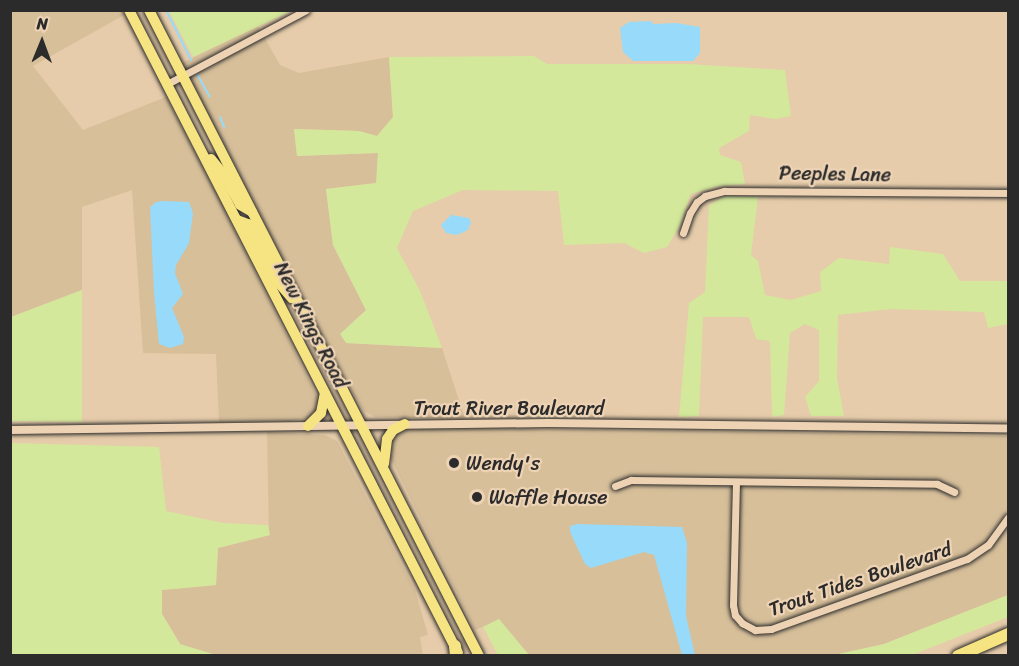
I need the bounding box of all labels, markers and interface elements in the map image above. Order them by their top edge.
text: N [37,9,48,38]
north arrow [12,12,72,72]
street label: Peeples Lane [779,161,891,187]
street label: New Kings Road [269,258,353,392]
street label: Trout River Boulevard [414,396,604,420]
place label: Wendy's [466,451,540,475]
marker: Wendy's [447,456,461,470]
place label: Waffle House [489,485,607,509]
marker: Waffle House [470,490,484,504]
street label: Trout Tides Boulevard [766,537,954,621]

